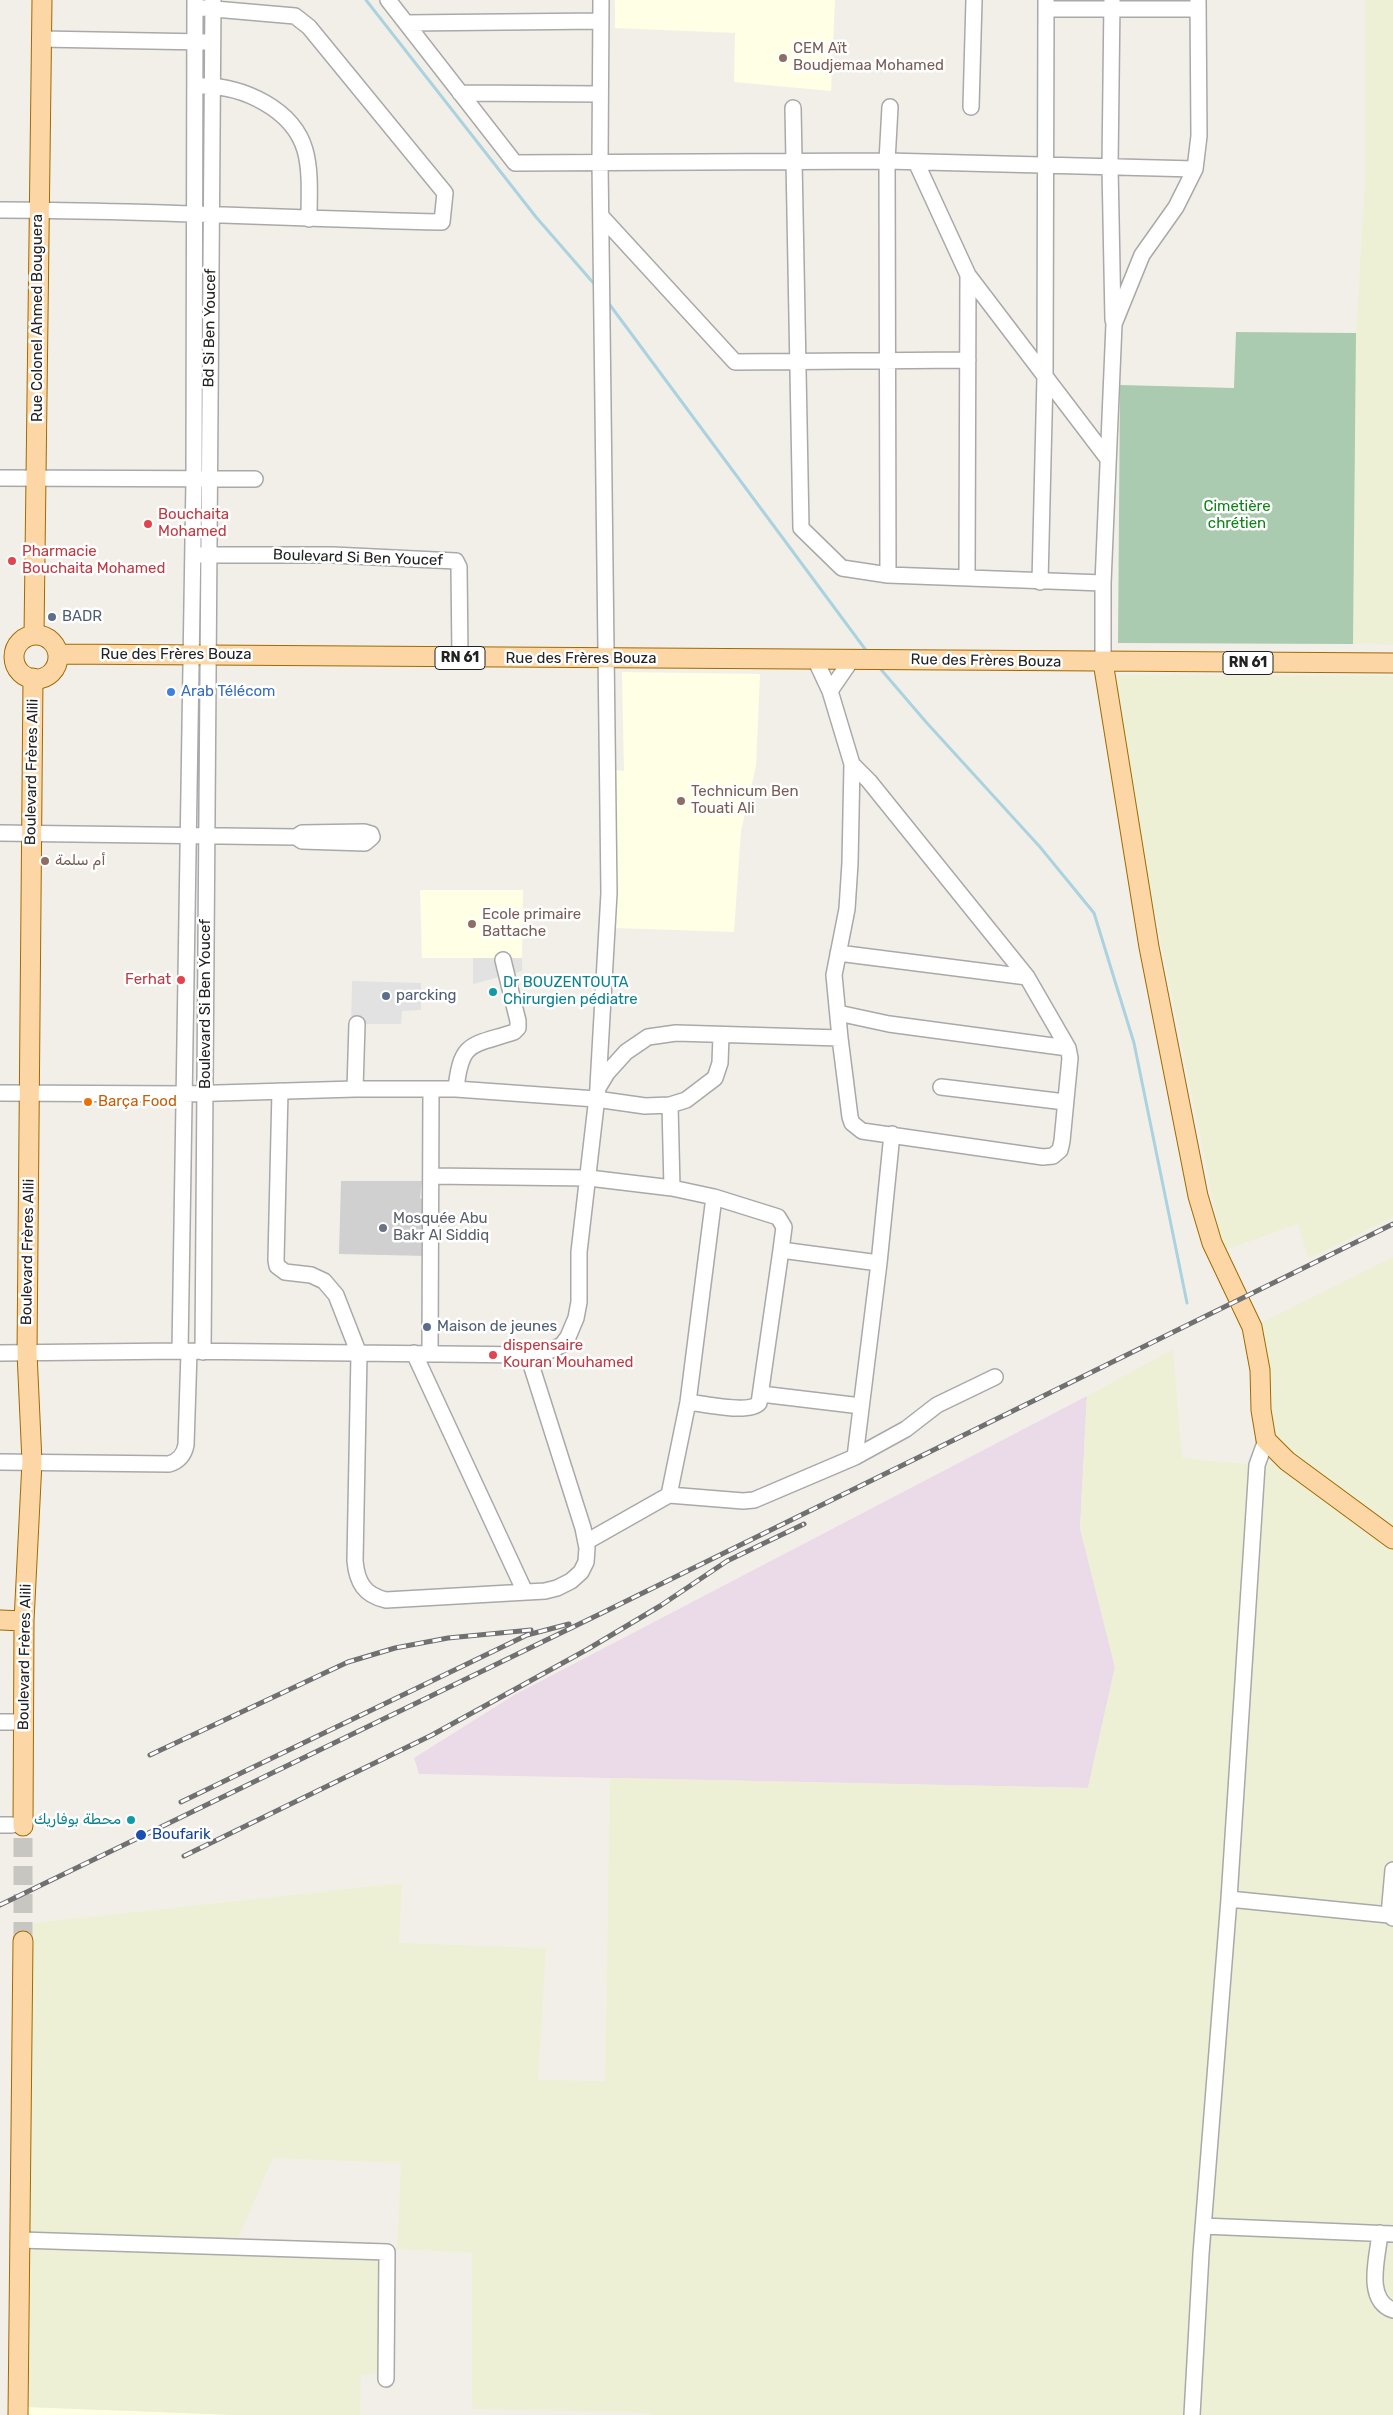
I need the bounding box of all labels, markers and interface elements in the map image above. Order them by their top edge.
place label: CEM Aït Boudjemaa Mohamed [793,40,944,75]
marker: CEM Aït Boudjemaa Mohamed [777,52,789,64]
street label: Rue Colonel Ahmed Bouguera [29,214,47,422]
street label: Bd Si Ben Youcef [200,268,220,388]
park label: Cimetière chrétien [1203,498,1271,533]
place label: Bouchaita Mohamed [158,506,229,541]
marker: Bouchaita Mohamed [142,518,154,530]
place label: Pharmacie Bouchaita Mohamed [22,543,165,578]
street label: Boulevard Si Ben Youcef [273,546,443,570]
marker: Pharmacie Bouchaita Mohamed [6,555,18,567]
place label: BADR [62,608,102,626]
marker: BADR [46,611,58,623]
street label: Rue des Frères Bouza [101,646,251,664]
road number: RN 61 [435,646,485,670]
street label: Rue des Frères Bouza [506,650,656,668]
street label: Rue des Frères Bouza [910,651,1062,671]
road number: RN 61 [1223,651,1273,674]
place label: Arab Télécom [181,683,275,701]
marker: Arab Télécom [165,686,177,698]
street label: Boulevard Frères Alili [22,699,42,845]
place label: Technicum Ben Touati Ali [691,783,799,818]
marker: Technicum Ben Touati Ali [675,795,687,807]
place label: أم سلمة [55,852,106,870]
marker: أم سلمة [39,855,51,867]
place label: Ecole primaire Battache [482,906,581,941]
marker: Ecole primaire Battache [466,918,478,930]
street label: Boulevard Si Ben Youcef [197,919,215,1089]
place label: Ferhat [125,971,171,989]
marker: Ferhat [175,974,187,986]
place label: Dr BOUZENTOUTA Chirurgien pédiatre [503,974,638,1009]
marker: Dr BOUZENTOUTA Chirurgien pédiatre [487,986,499,998]
place label: parcking [396,987,456,1005]
marker: parcking [380,990,392,1002]
place label: Barça Food [98,1093,177,1111]
marker: Barça Food [82,1096,94,1108]
street label: Boulevard Frères Alili [18,1179,38,1325]
place label: Mosquée Abu Bakr Al Siddiq [393,1210,489,1245]
marker: Mosquée Abu Bakr Al Siddiq [377,1222,389,1234]
place label: Maison de jeunes [437,1318,557,1336]
marker: Maison de jeunes [421,1321,433,1333]
place label: dispensaire Kouran Mouhamed [503,1337,633,1372]
marker: dispensaire Kouran Mouhamed [487,1349,499,1361]
street label: Boulevard Frères Alili [15,1584,35,1730]
place label: محطة بوفاريك [34,1811,121,1829]
marker: محطة بوفاريك [125,1814,137,1826]
place label: Boufarik [152,1826,211,1844]
marker: Boufarik [134,1828,148,1842]

